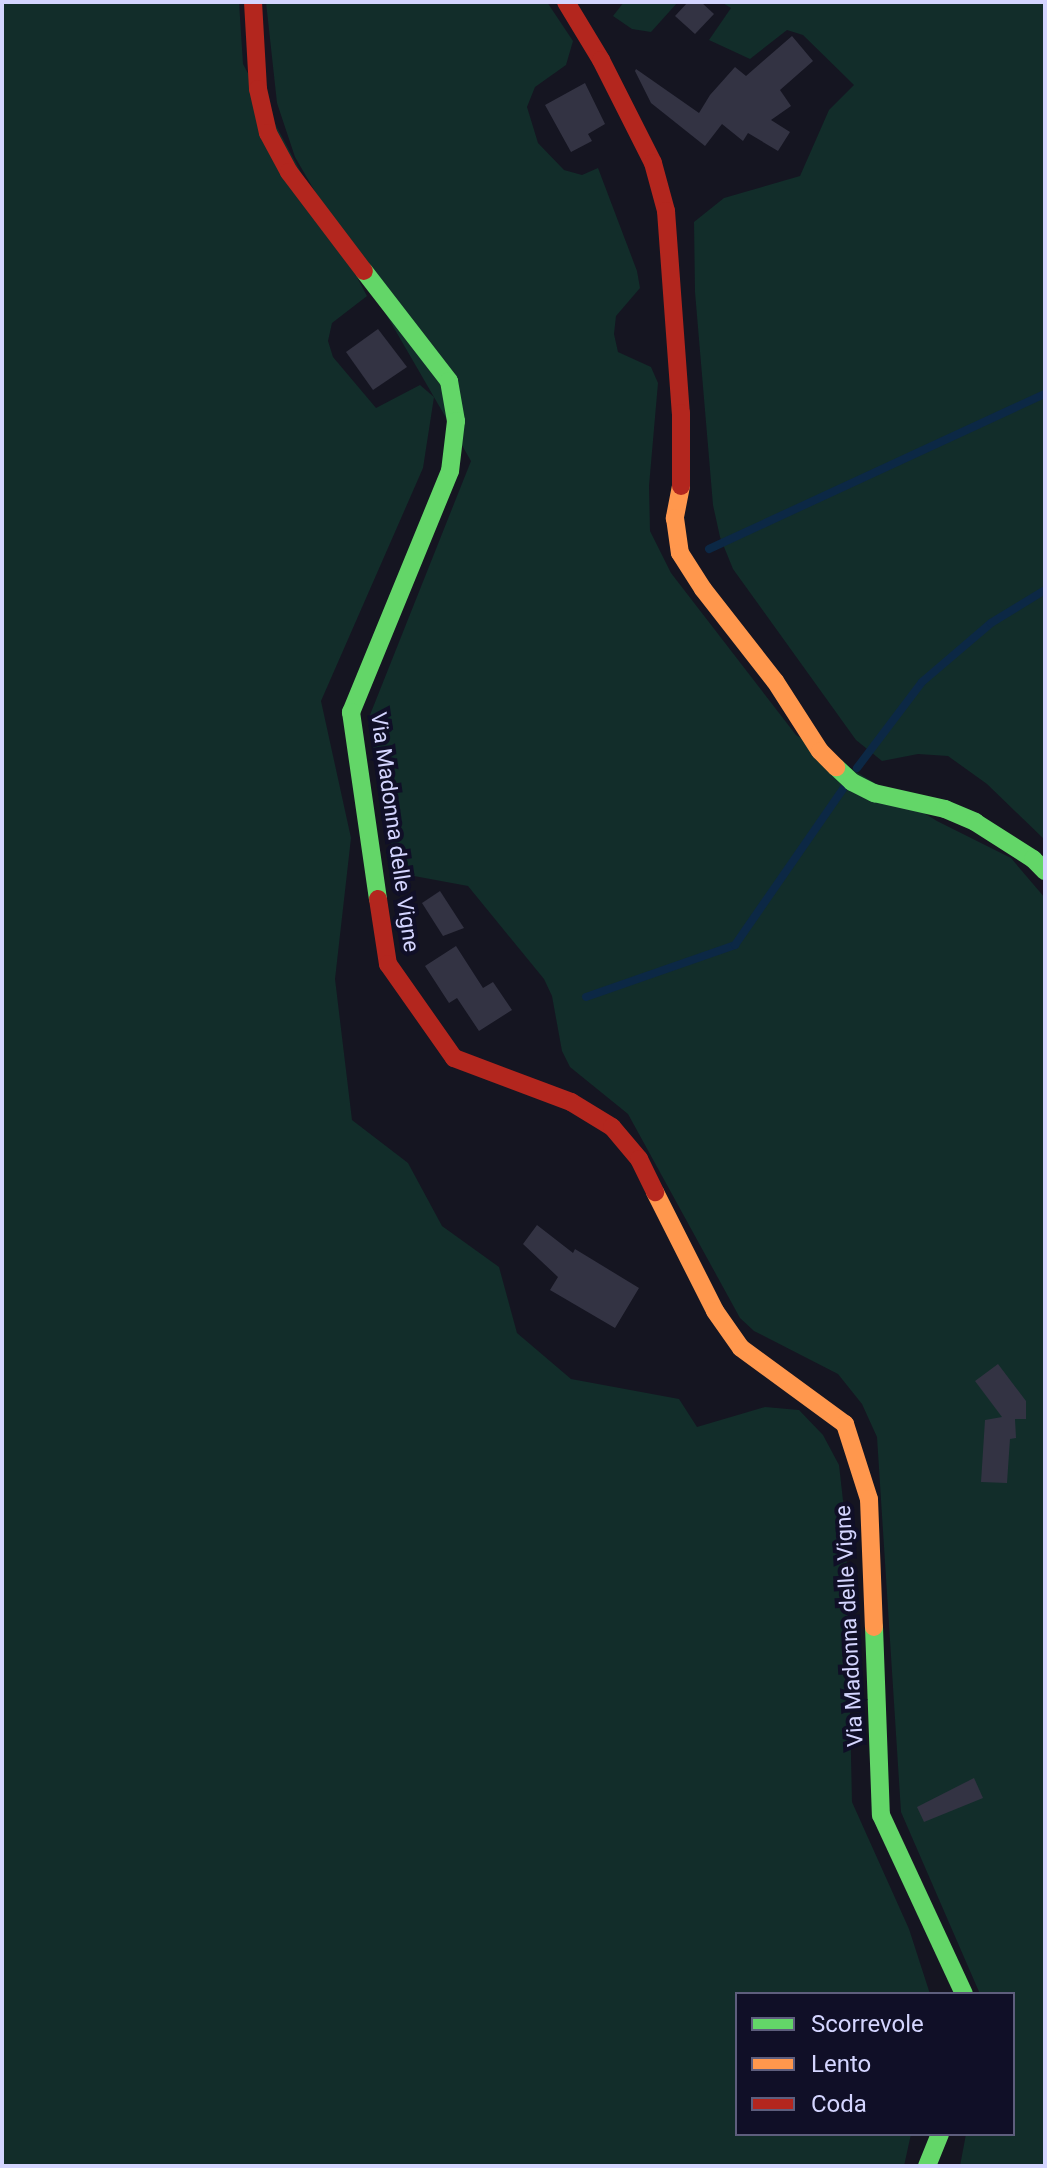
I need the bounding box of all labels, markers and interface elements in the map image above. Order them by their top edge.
street label: Via Madonna delle Vigne [365,710,425,954]
street label: Via Madonna delle Vigne [829,1504,869,1748]
legend [735,1992,1015,2136]
text: Scorrevole [811,2010,924,2038]
text: Lento [811,2050,871,2078]
text: Coda [811,2090,867,2118]

